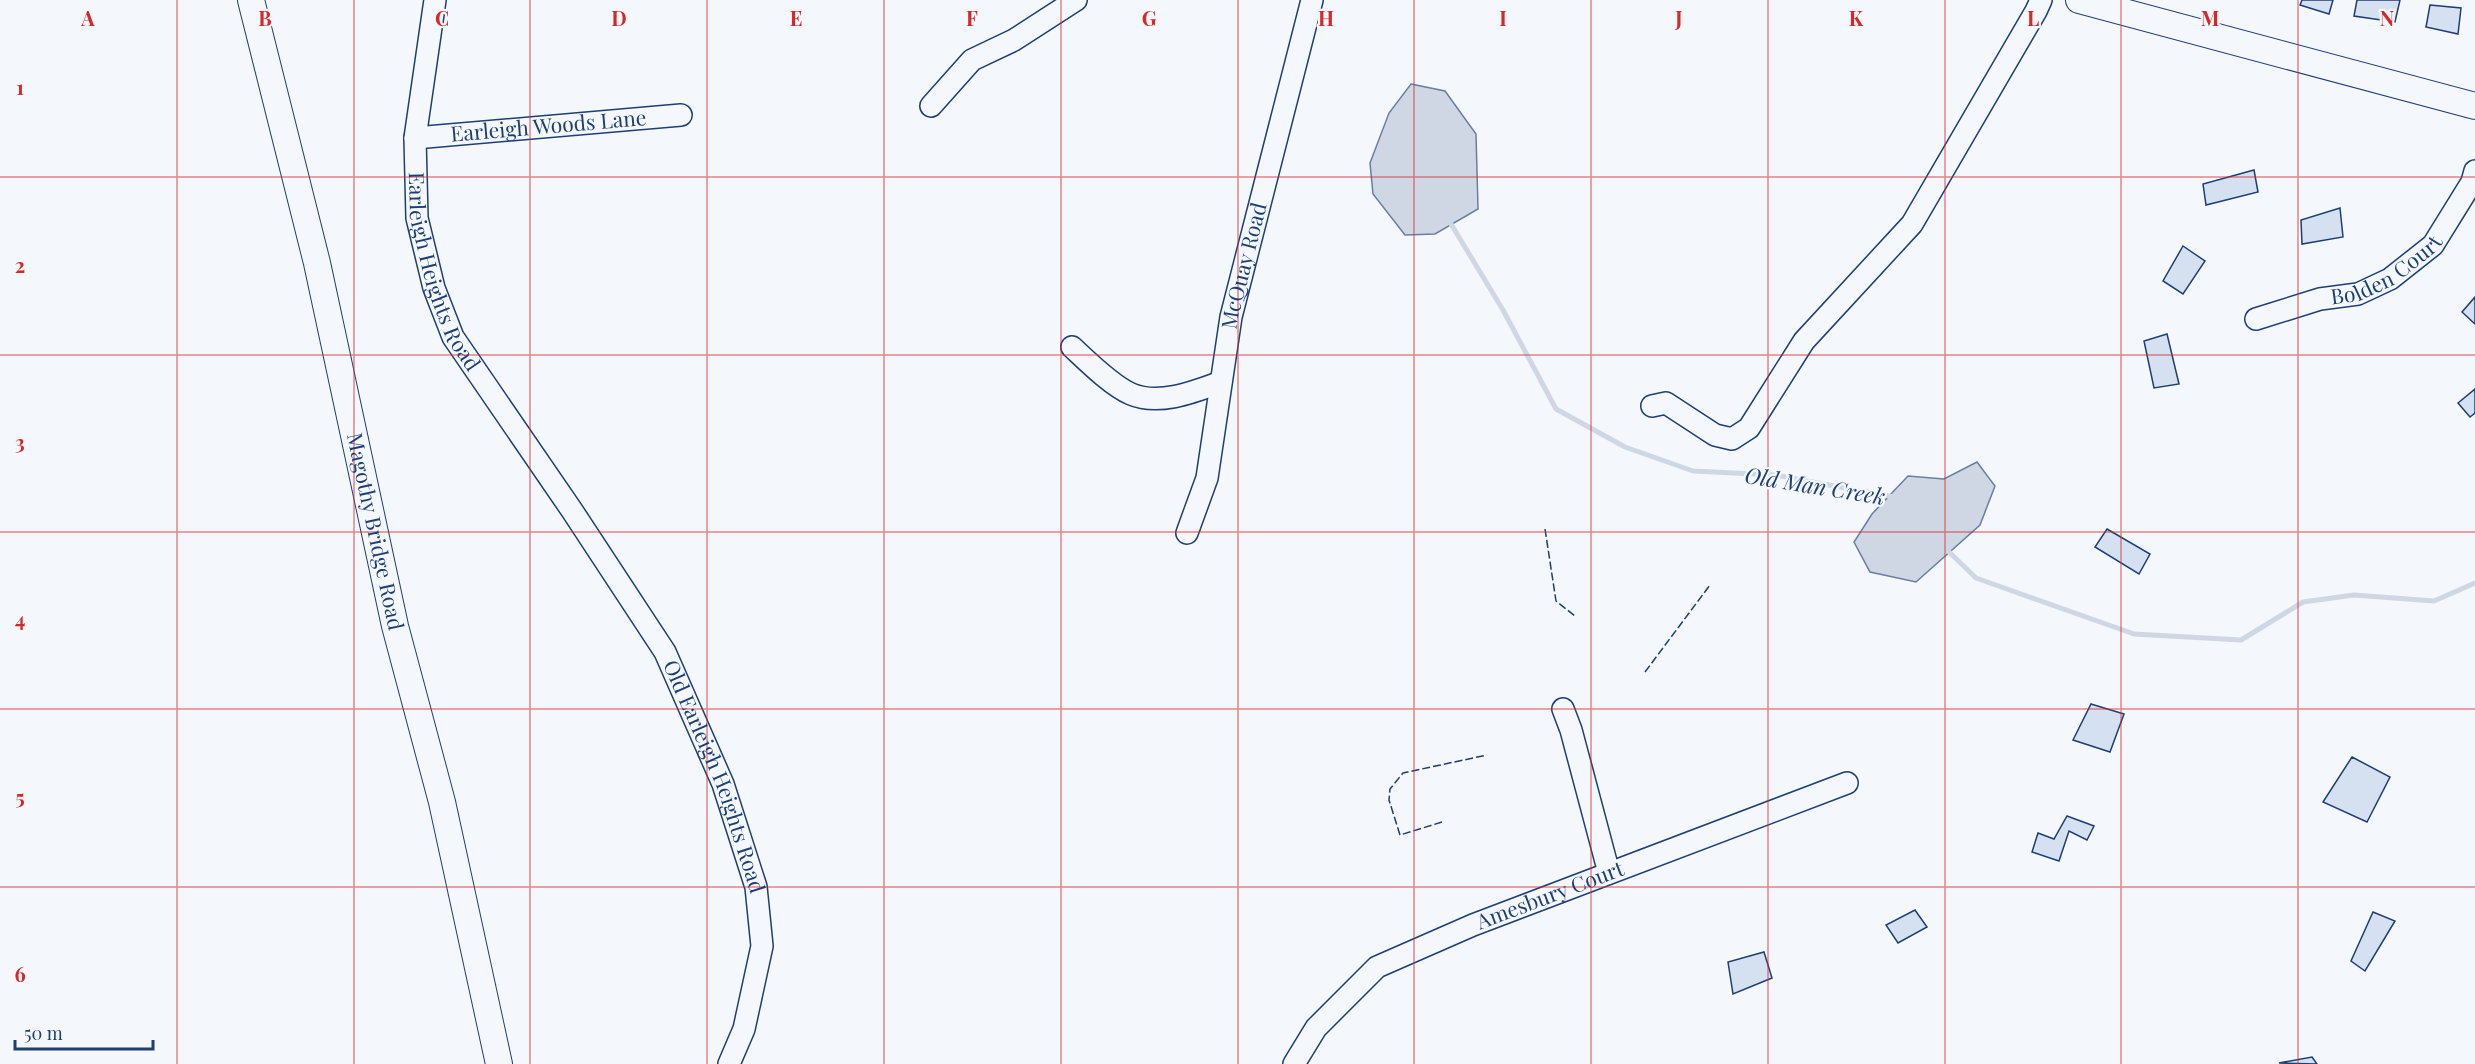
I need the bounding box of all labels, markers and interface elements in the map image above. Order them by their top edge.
text: A [80,4,95,31]
text: B [258,4,272,31]
text: C [435,4,449,31]
text: D [611,4,627,31]
text: E [790,4,802,31]
text: F [966,4,978,31]
text: G [1142,4,1157,31]
text: H [1318,4,1334,31]
text: I [1499,4,1507,31]
text: J [1674,4,1683,31]
text: K [1849,4,1864,31]
text: L [2027,4,2039,31]
text: M [2201,4,2219,31]
text: N [2380,4,2394,31]
text: 1 [16,73,24,100]
street label: Earleigh Woods Lane [449,102,647,147]
street label: Earleigh Heights Road [404,172,488,376]
street label: McQuay Road [1213,199,1272,331]
street label: Bolden Court [2329,229,2448,309]
text: 2 [15,251,25,278]
text: 3 [15,428,25,455]
street label: Magothy Bridge Road [342,430,412,633]
water label: Old Man Creek [1743,459,1888,511]
text: 4 [15,605,25,632]
street label: Old Earleigh Heights Road [658,655,773,896]
text: 5 [15,783,25,810]
street label: Amesbury Court [1471,853,1628,935]
text: 6 [14,960,26,987]
scale bar [15,1013,153,1051]
text: 50 m [24,1021,63,1045]

